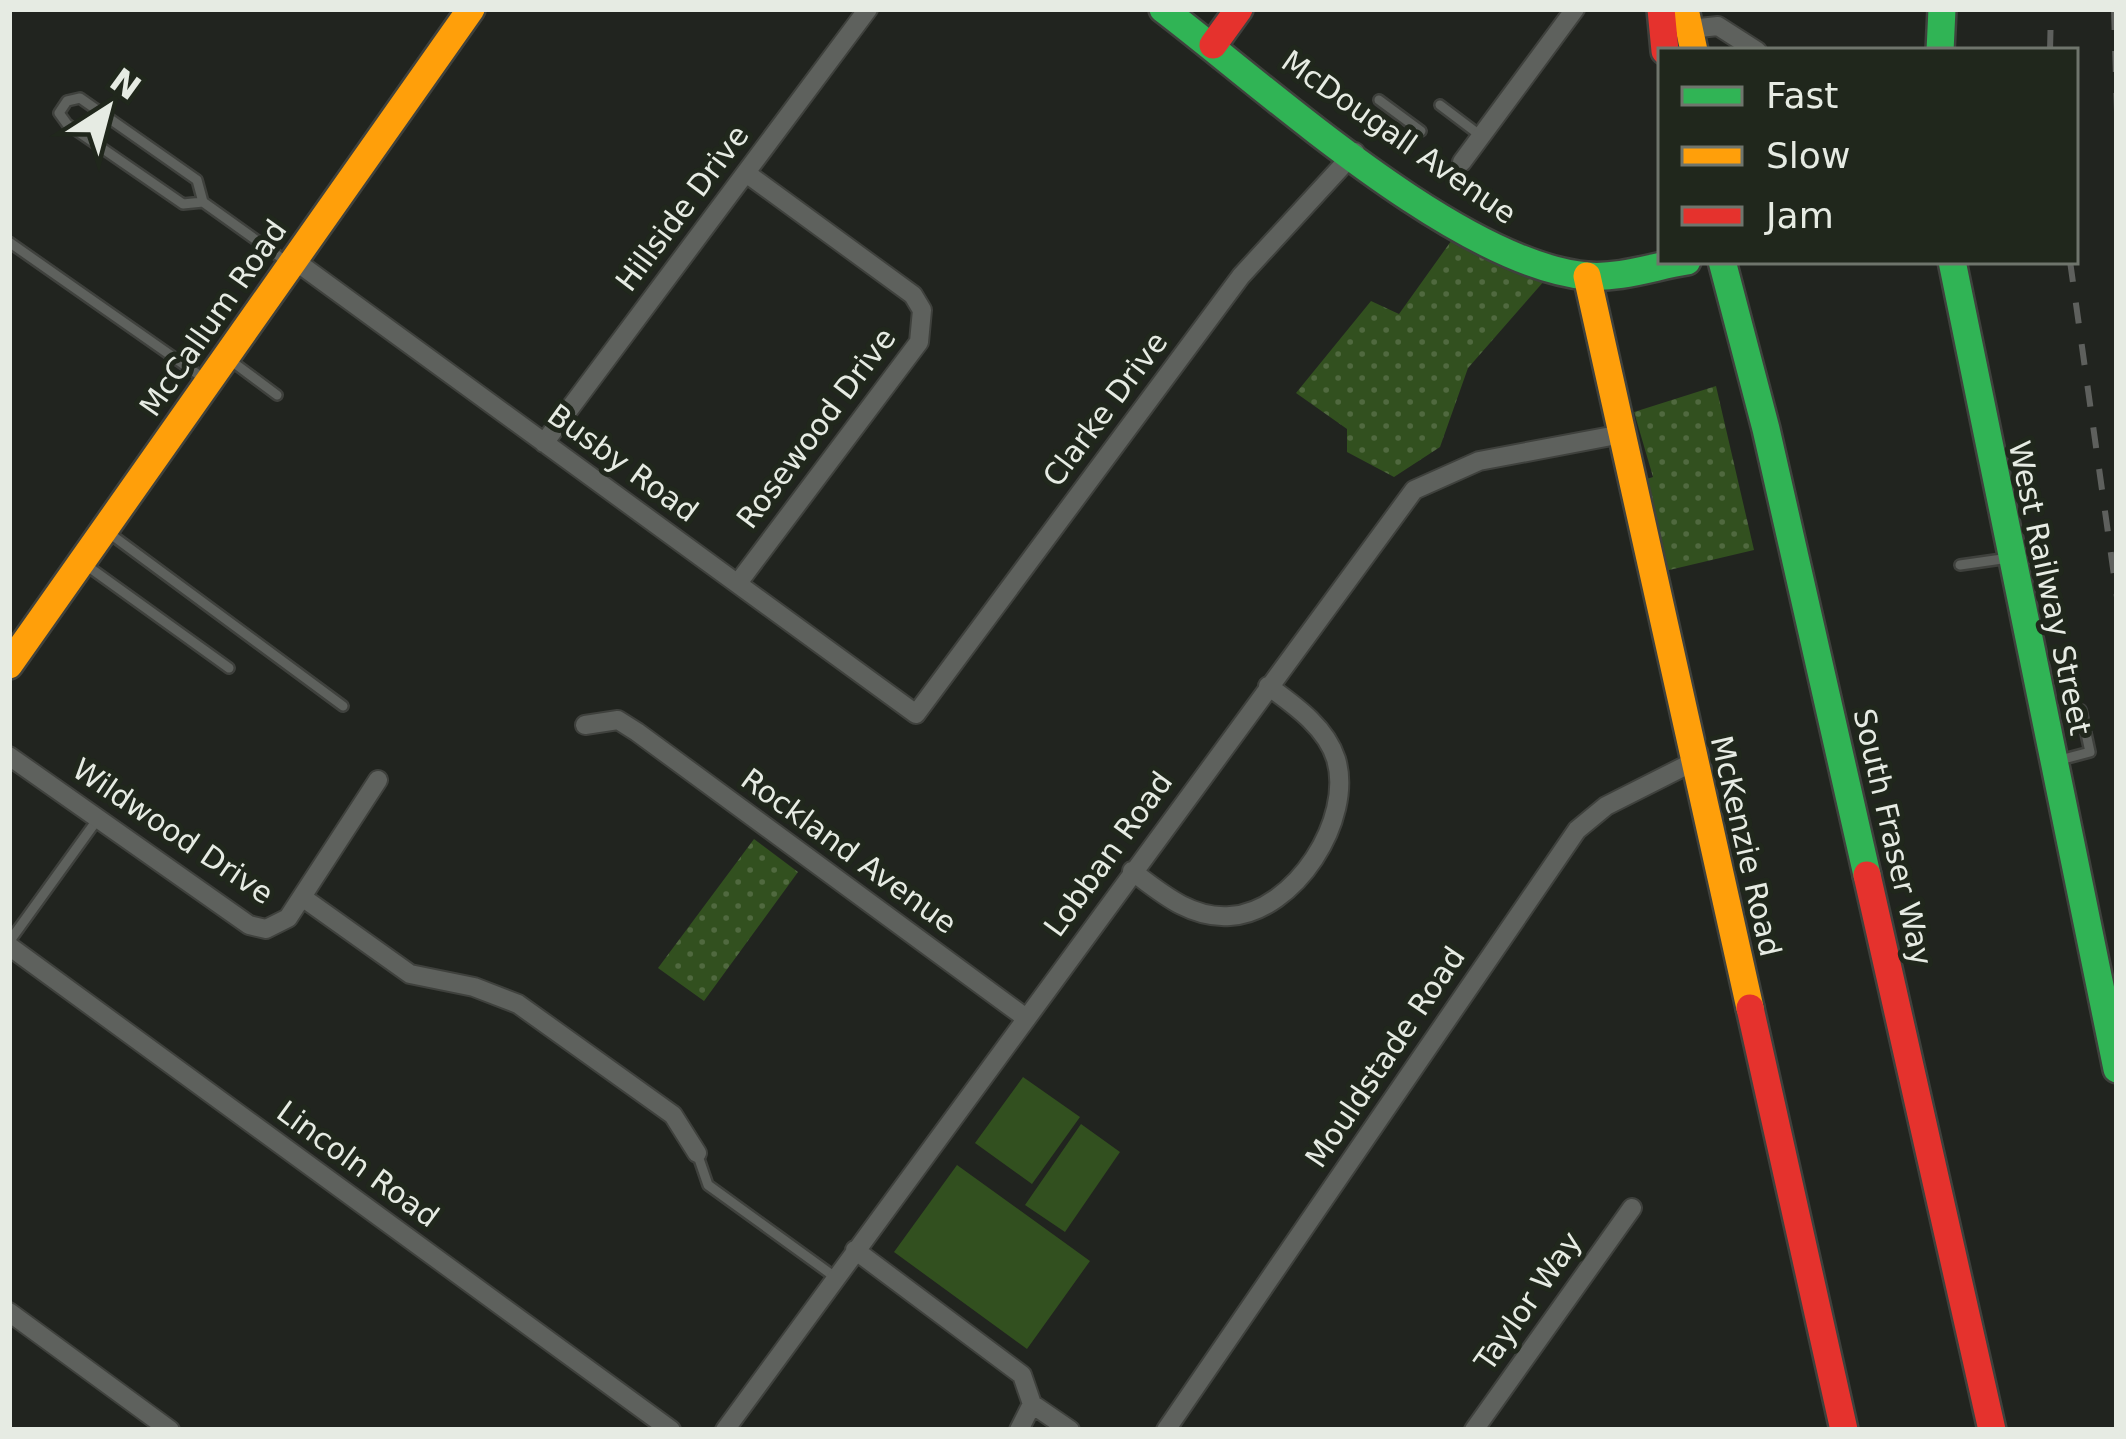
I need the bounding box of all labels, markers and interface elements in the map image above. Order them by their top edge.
street label: McDougall Avenue [1275,43,1523,231]
north arrow [48,48,168,168]
legend [1658,48,2078,264]
text: N [103,60,148,108]
text: Fast [1766,75,1838,116]
street label: Hillside Drive [608,118,756,298]
text: Slow [1766,135,1850,176]
text: Jam [1764,195,1834,236]
street label: McCallum Road [132,213,294,423]
street label: Rosewood Drive [729,321,903,535]
street label: Clarke Drive [1036,325,1174,493]
street label: Busby Road [541,397,705,529]
street label: West Railway Street [2002,438,2098,739]
street label: South Fraser Way [1846,705,1940,969]
street label: McKenzie Road [1704,732,1788,960]
street label: Wildwood Drive [66,751,280,911]
street label: Rockland Avenue [735,761,963,941]
street label: Lobban Road [1037,765,1179,943]
street label: Mouldstade Road [1298,940,1472,1174]
street label: Lincoln Road [270,1094,446,1234]
street label: Taylor Way [1467,1225,1589,1378]

